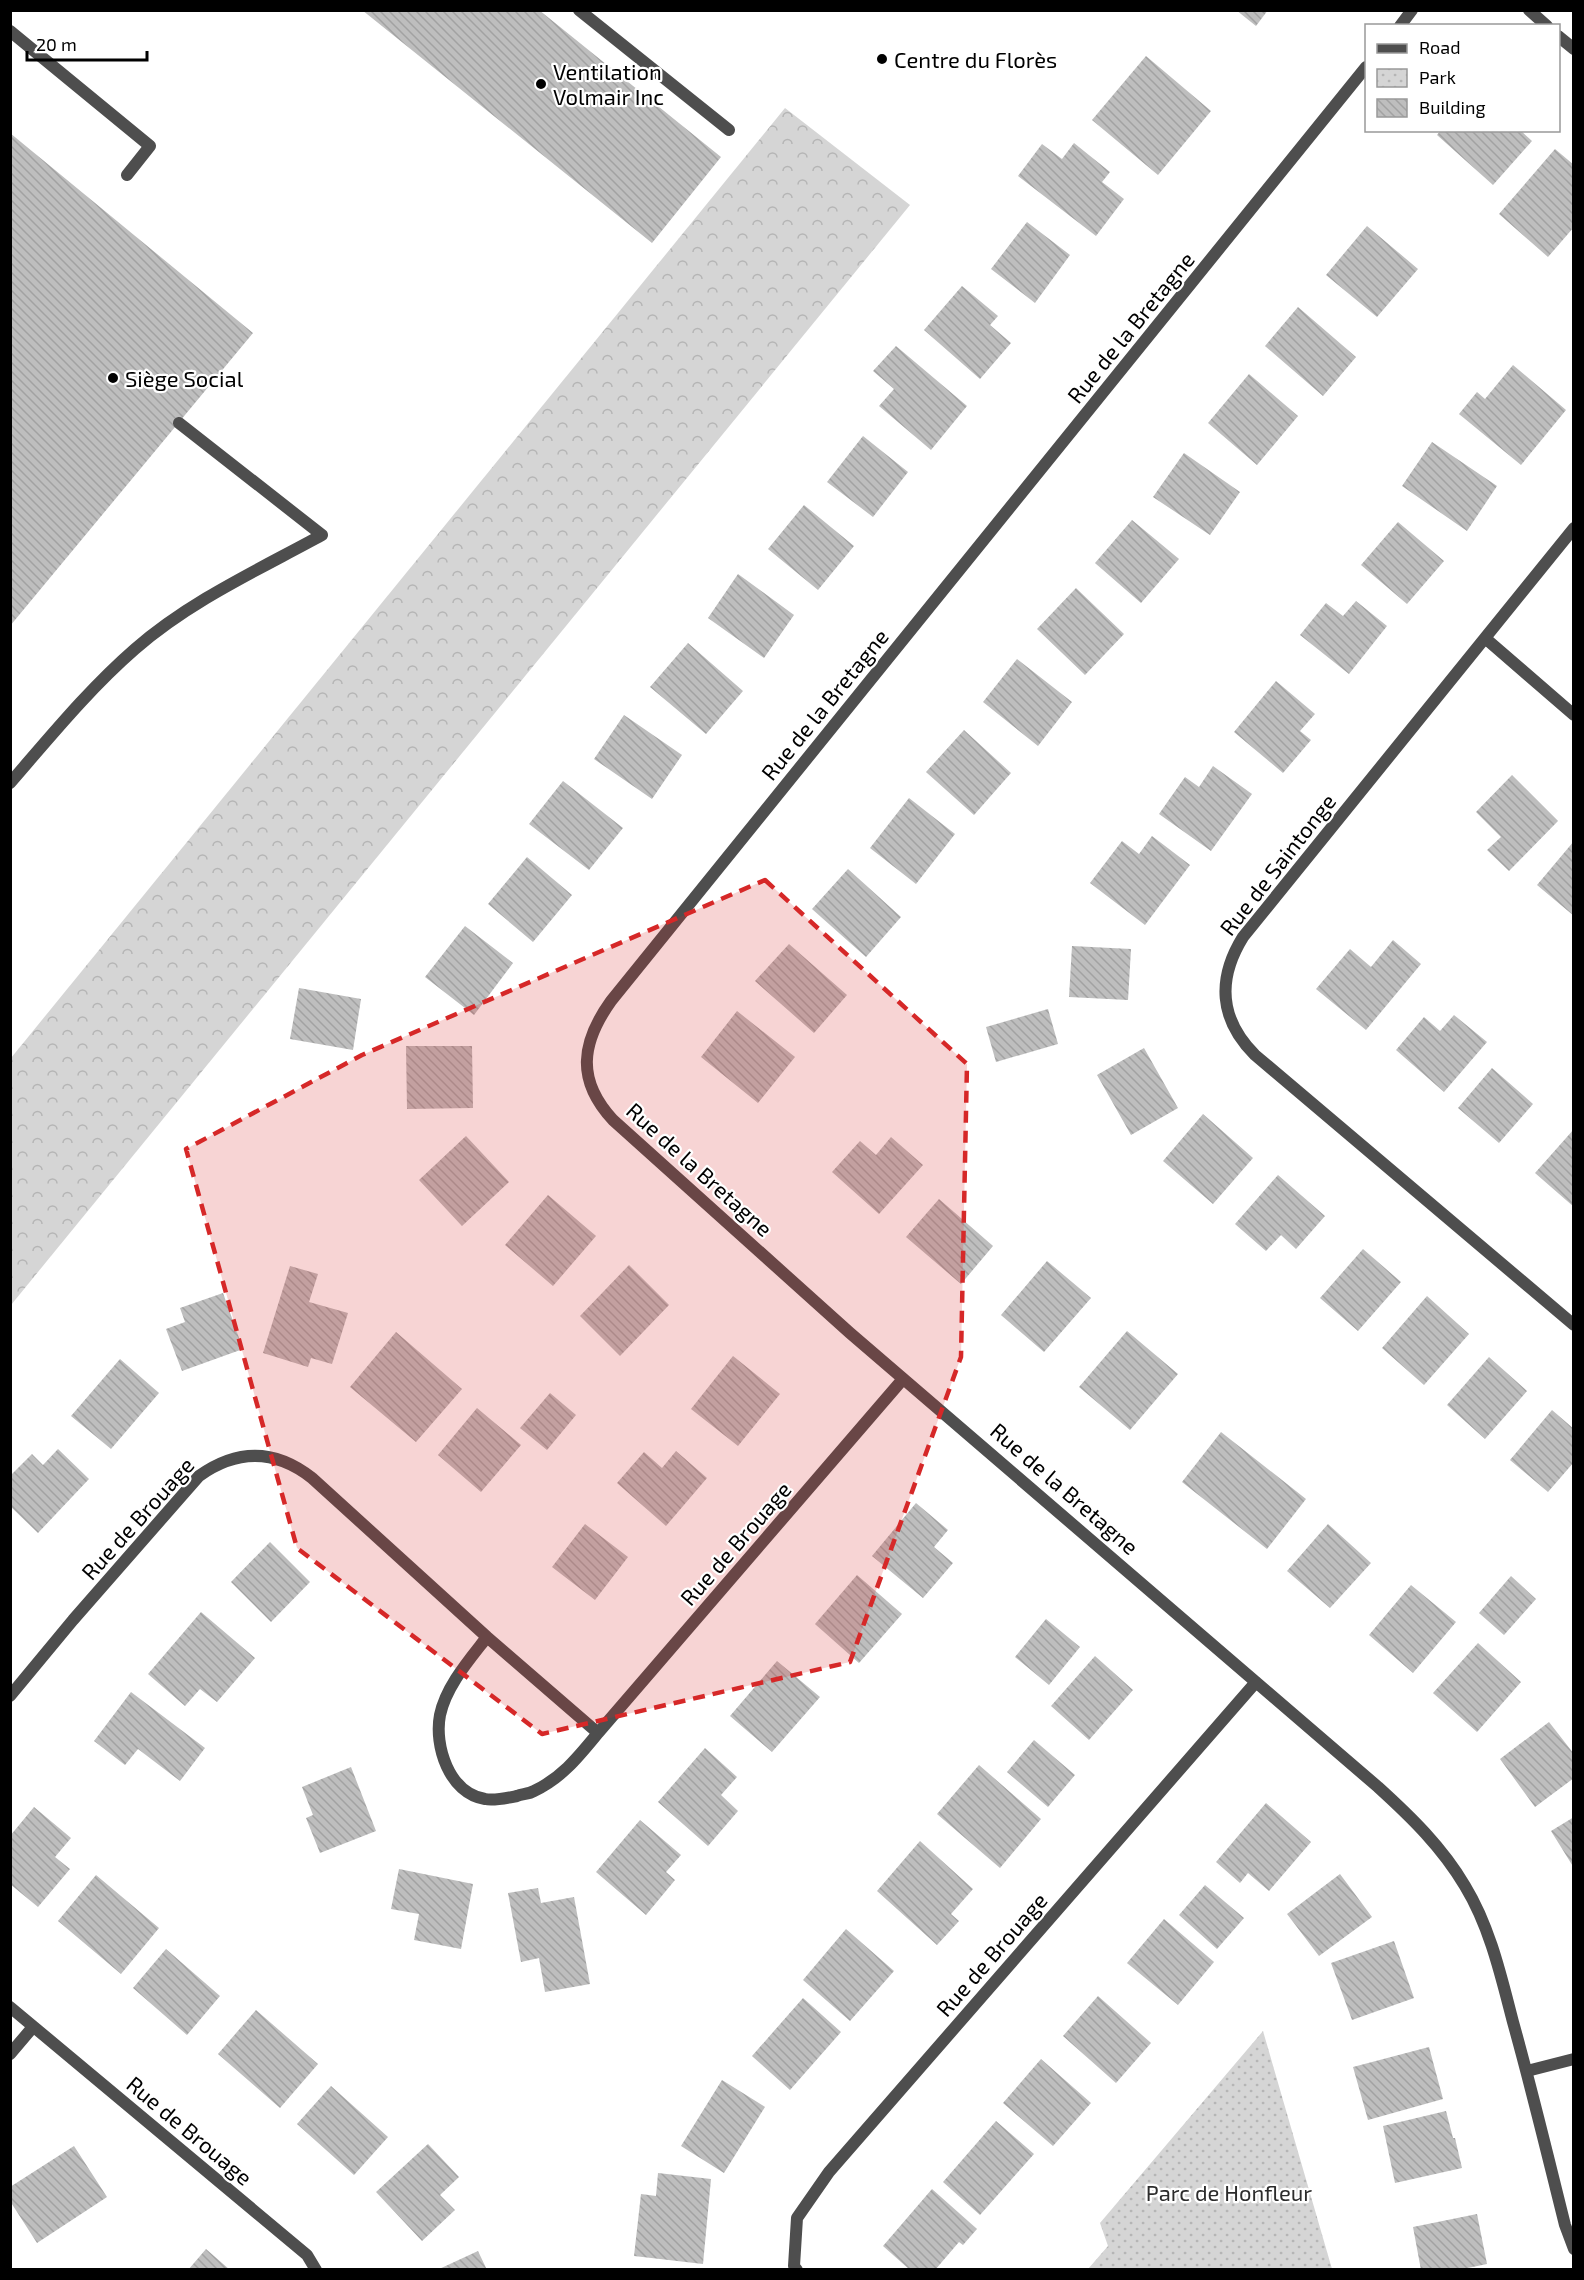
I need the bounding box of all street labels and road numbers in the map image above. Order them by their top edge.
street label: Rue de la Bretagne [1061,246,1199,408]
street label: Rue de la Bretagne [755,623,893,785]
street label: Rue de Saintonge [1214,788,1340,940]
street label: Rue de la Bretagne [622,1097,778,1241]
street label: Rue de la Bretagne [986,1417,1144,1559]
street label: Rue de Brouage [75,1452,199,1584]
street label: Rue de Brouage [674,1476,796,1610]
street label: Rue de Brouage [930,1887,1052,2021]
street label: Rue de Brouage [122,2070,258,2190]

